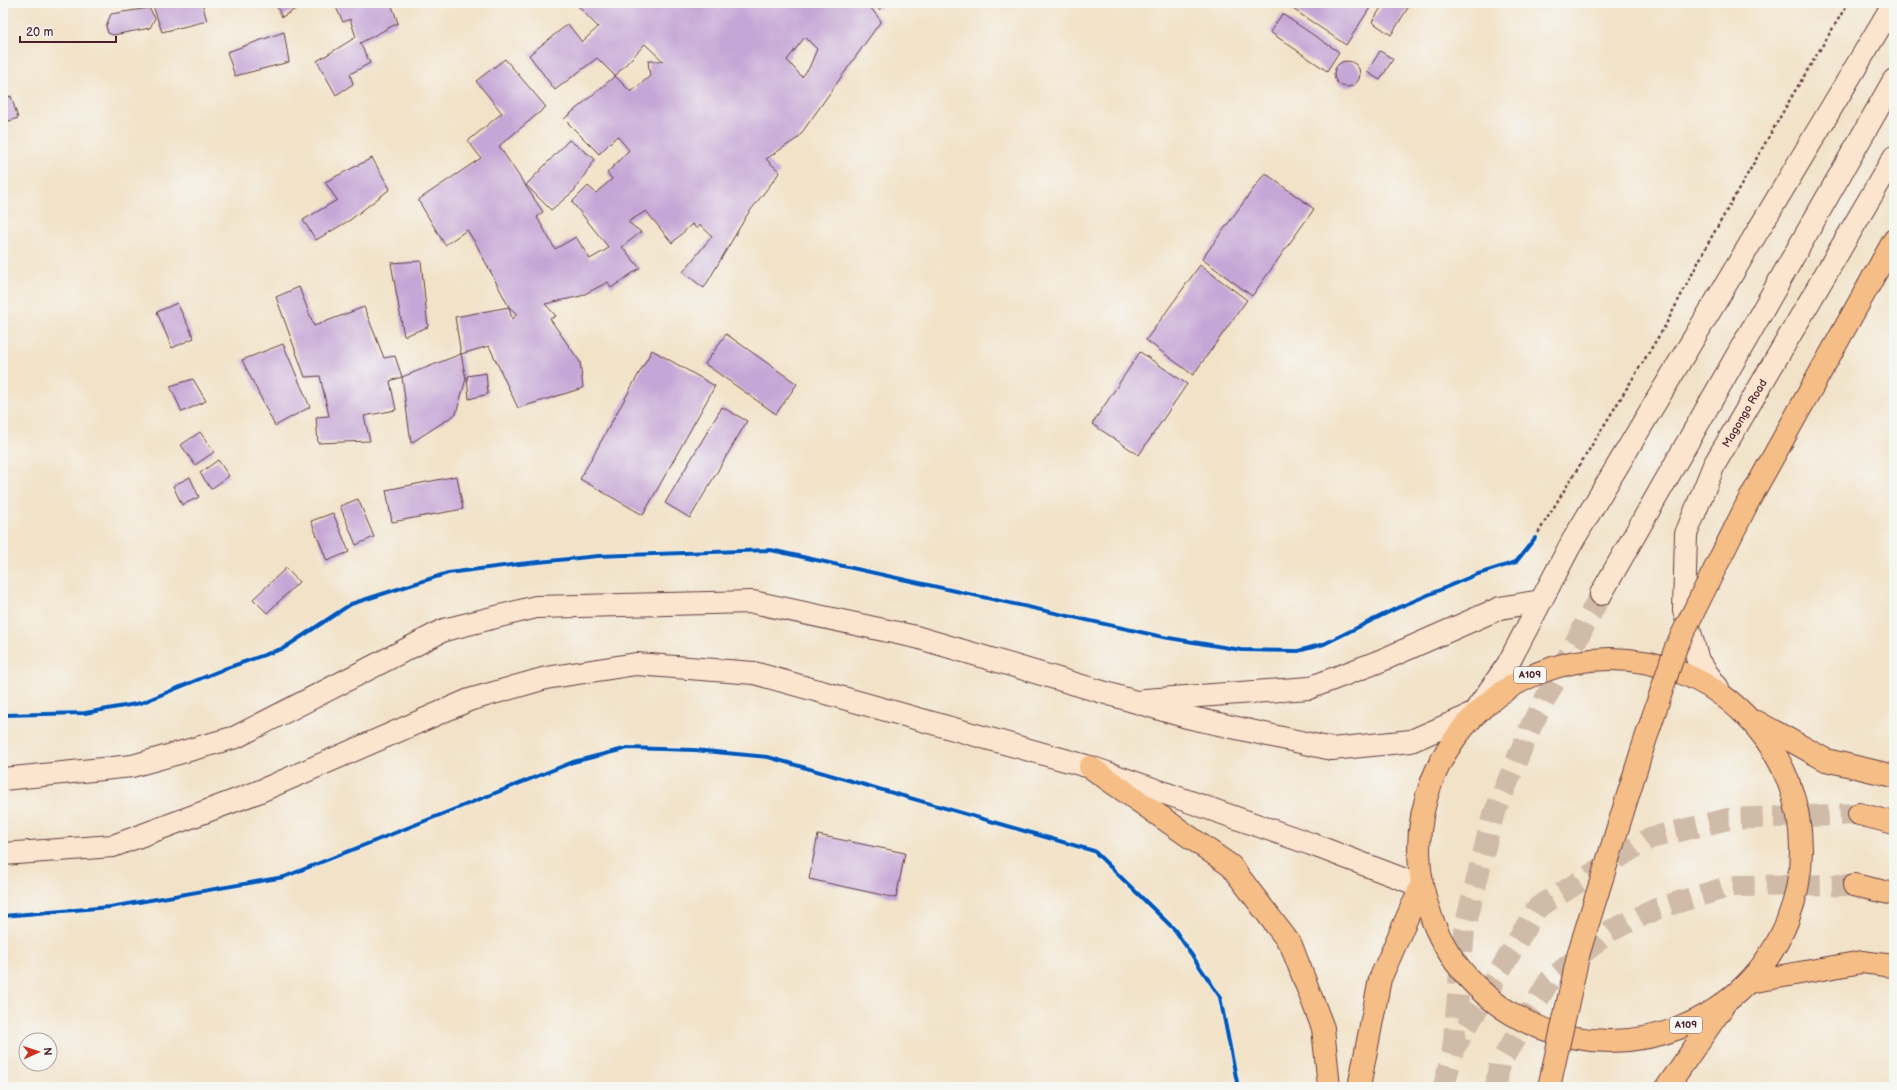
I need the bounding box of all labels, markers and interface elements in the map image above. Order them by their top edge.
scale bar [20,18,116,44]
text: 20 m [26,25,53,40]
street label: Magongo Road [1719,377,1769,450]
road number: A109 [1514,667,1546,683]
road number: A109 [1670,1017,1702,1033]
north arrow [18,1032,58,1072]
text: N [41,1047,54,1056]

